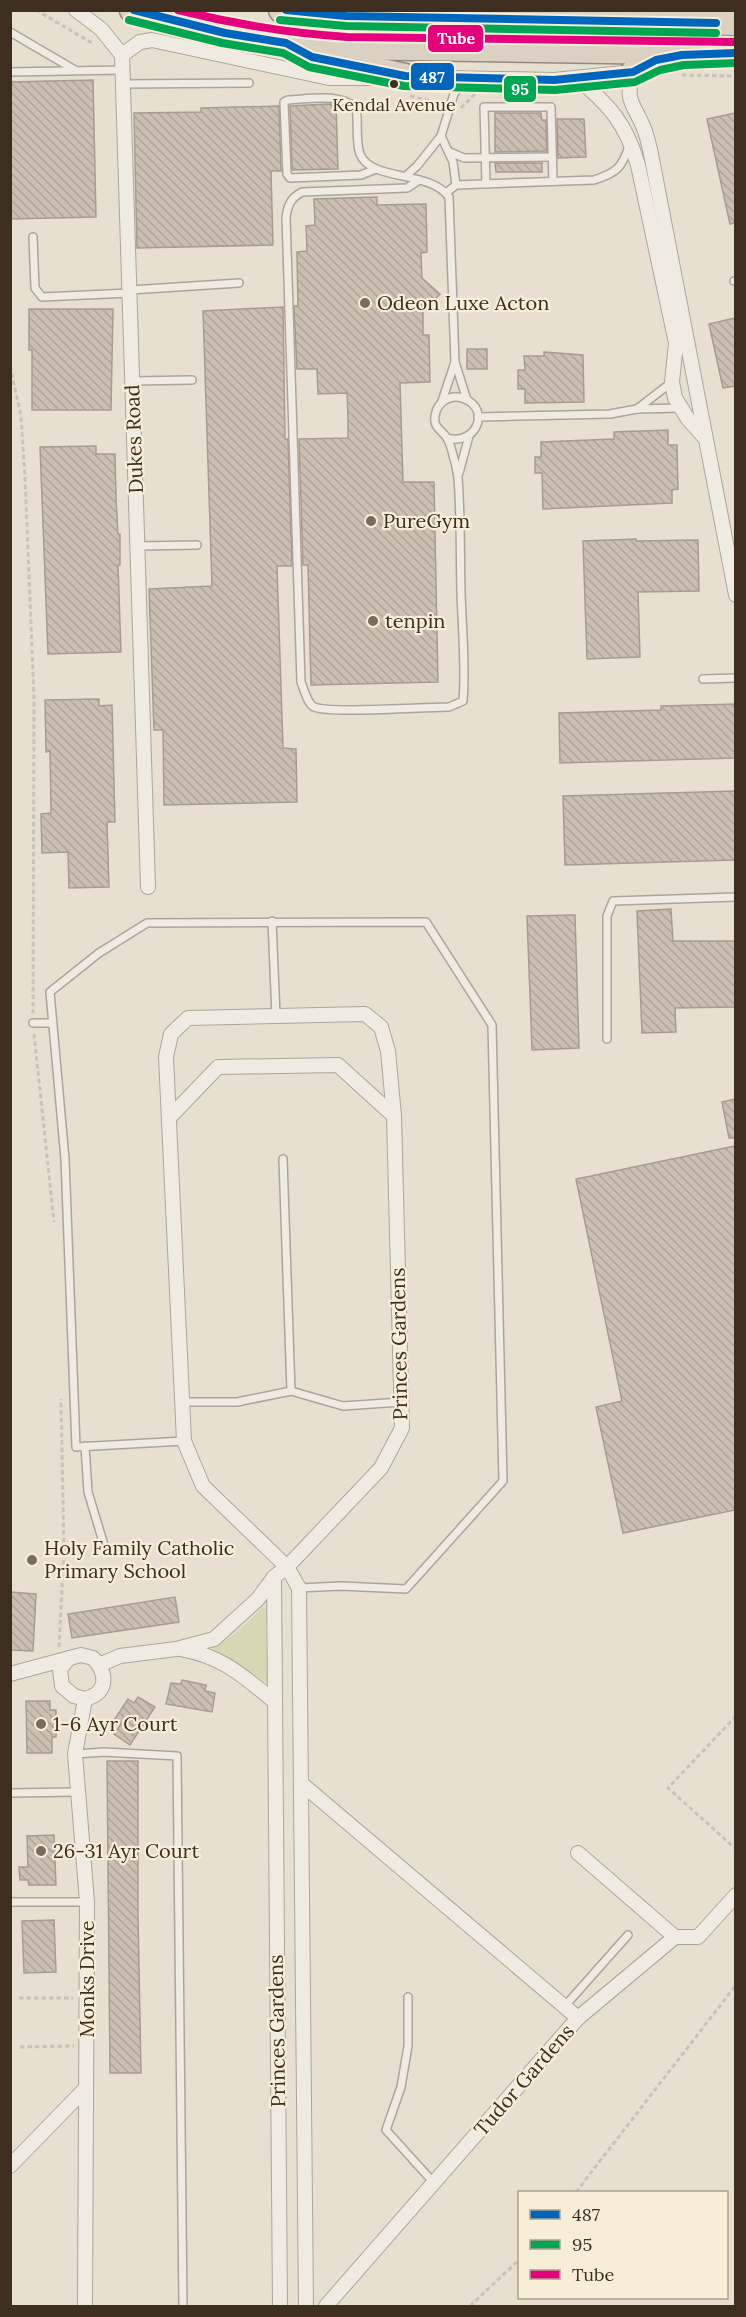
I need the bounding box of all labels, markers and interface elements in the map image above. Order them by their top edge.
line badge: Tube [427,24,484,53]
text: Tube [437,28,475,48]
line badge: 487 [410,62,455,91]
text: 487 [419,67,445,87]
line badge: 95 [503,75,537,103]
marker: Kendal Avenue [388,78,400,90]
text: 95 [511,79,529,99]
place label: Kendal Avenue [332,93,456,116]
place label: Odeon Luxe Acton [377,290,549,315]
marker: Odeon Luxe Acton [358,296,372,310]
street label: Dukes Road [119,384,148,494]
place label: PureGym [383,508,470,533]
marker: PureGym [364,514,378,528]
place label: tenpin [385,608,445,633]
marker: tenpin [366,614,380,628]
street label: Princes Gardens [385,1267,412,1421]
place label: Holy Family Catholic Primary School [44,1535,234,1583]
marker: Holy Family Catholic Primary School [25,1553,39,1567]
place label: 1-6 Ayr Court [53,1711,178,1736]
marker: 1-6 Ayr Court [34,1717,48,1731]
place label: 26-31 Ayr Court [53,1838,199,1863]
marker: 26-31 Ayr Court [34,1844,48,1858]
street label: Monks Drive [74,1920,99,2038]
street label: Princes Gardens [263,1954,290,2108]
street label: Tudor Gardens [468,2019,579,2141]
legend [518,2191,728,2299]
text: 487 [572,2203,600,2226]
text: 95 [572,2233,592,2256]
text: Tube [572,2263,614,2286]

